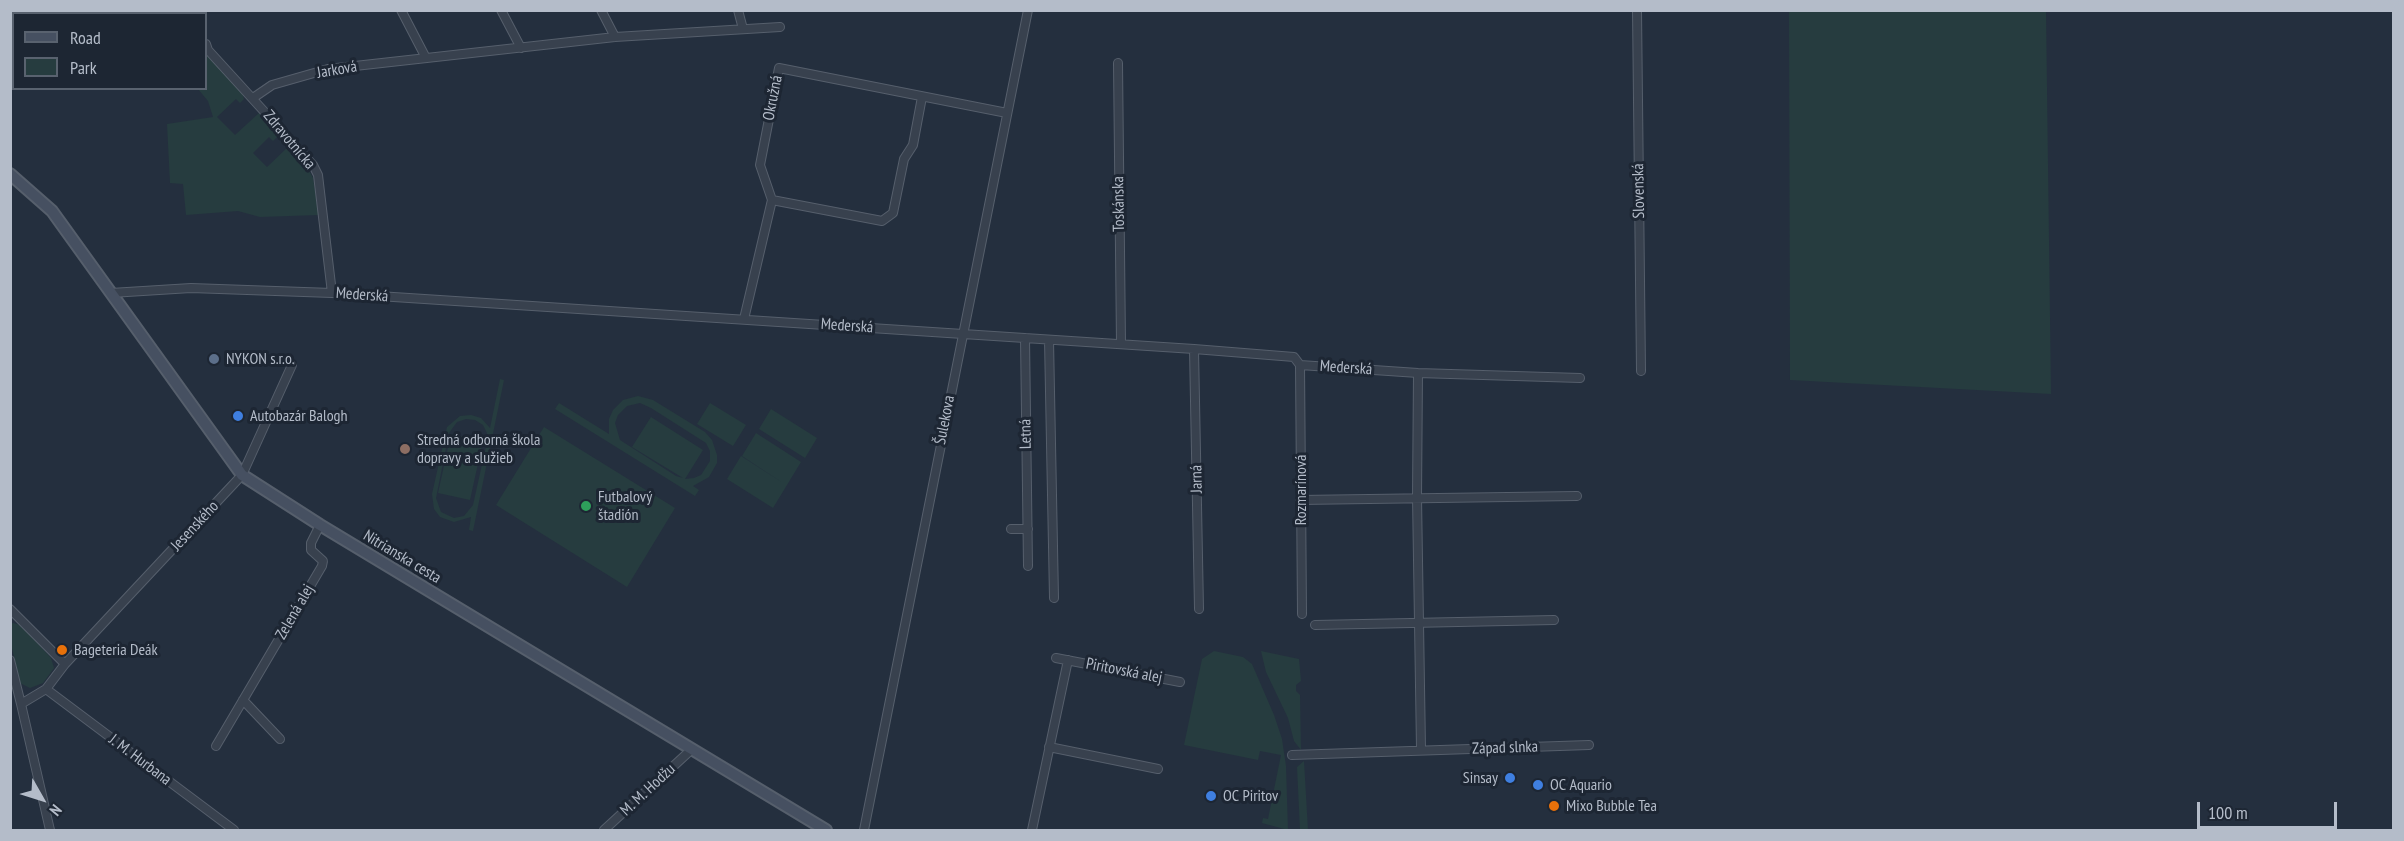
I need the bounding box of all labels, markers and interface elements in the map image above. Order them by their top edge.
legend [12,12,207,90]
text: Road [70,26,101,49]
text: Park [70,56,97,79]
street label: Jarková [316,57,358,83]
street label: Okružná [759,74,787,122]
street label: Zdravotnícka [259,107,319,173]
street label: Slovenská [1629,163,1649,219]
street label: Toskánska [1109,176,1129,232]
street label: Mederská [335,284,389,306]
street label: Mederská [820,315,874,337]
place label: NYKON s.r.o. [226,349,295,369]
marker: NYKON s.r.o. [207,352,221,366]
street label: Mederská [1319,357,1373,379]
street label: Šulekova [931,394,959,446]
place label: Autobazár Balogh [250,406,348,426]
marker: Autobazár Balogh [231,409,245,423]
street label: Letná [1016,419,1036,449]
place label: Stredná odborná škola dopravy a služieb [417,430,540,468]
marker: Stredná odborná škola dopravy a služieb [398,442,412,456]
street label: Rozmarínová [1291,455,1311,525]
street label: Jarná [1187,465,1207,493]
place label: Futbalový štadión [598,487,652,525]
street label: Jesenského [167,497,223,555]
marker: Futbalový štadión [579,499,593,513]
street label: Nitrianska cesta [360,526,444,588]
street label: Zelená alej [272,581,318,643]
place label: Bageteria Deák [74,640,158,660]
marker: Bageteria Deák [55,643,69,657]
street label: Piritovská alej [1084,654,1164,688]
street label: J. M. Hurbana [105,730,175,790]
street label: Západ slnka [1472,737,1538,759]
street label: M. M. Hodžu [617,760,679,820]
place label: Sinsay [1463,768,1498,788]
north arrow [12,769,72,829]
marker: Sinsay [1503,771,1517,785]
place label: OC Aquario [1550,775,1612,795]
marker: OC Aquario [1531,778,1545,792]
place label: OC Piritov [1223,786,1278,806]
marker: OC Piritov [1204,789,1218,803]
scale bar [2200,790,2340,828]
place label: Mixo Bubble Tea [1566,796,1657,816]
marker: Mixo Bubble Tea [1547,799,1561,813]
text: N [46,801,66,820]
text: 100 m [2208,801,2248,824]

